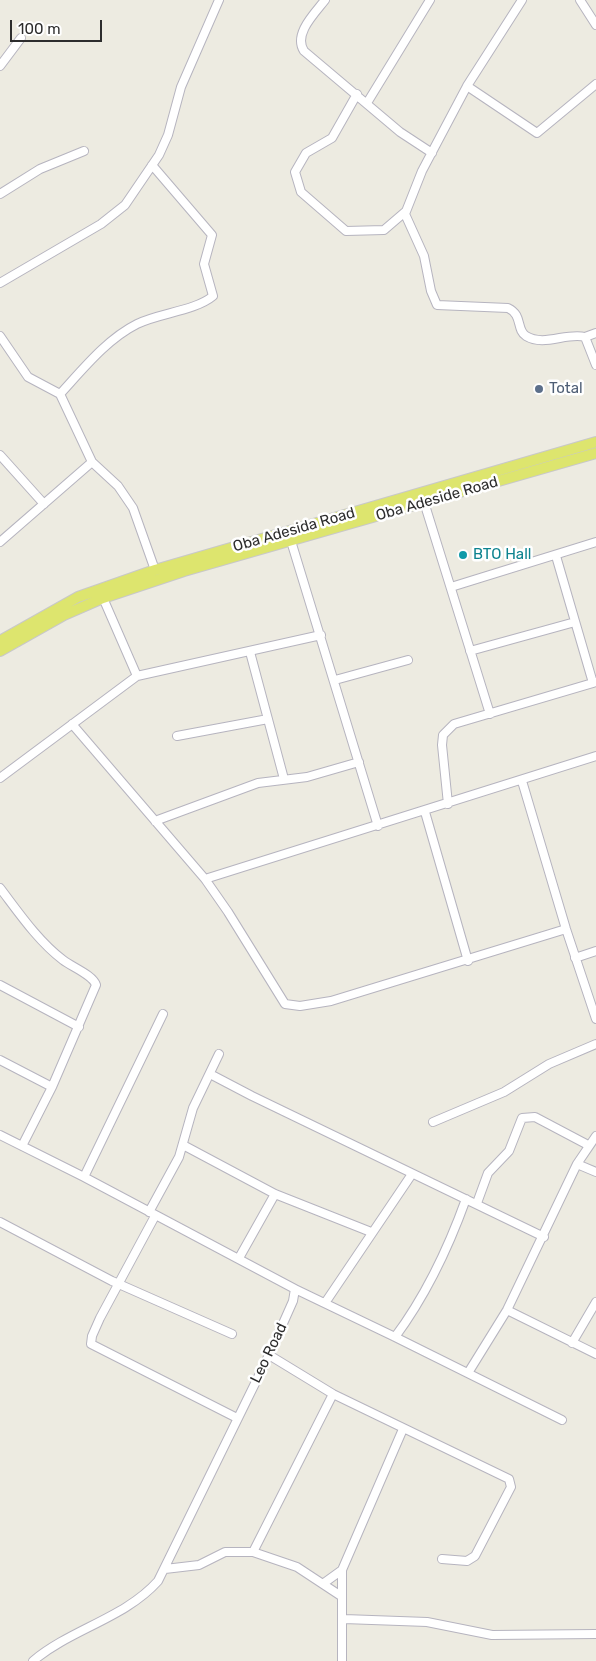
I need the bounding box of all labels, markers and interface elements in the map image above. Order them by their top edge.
scale bar [12,10,105,42]
text: 100 m [18,20,60,38]
place label: Total [549,380,583,398]
marker: Total [533,383,545,395]
street label: Oba Adeside Road [374,473,500,525]
street label: Oba Adesida Road [231,504,357,556]
place label: BTO Hall [473,546,531,564]
marker: BTO Hall [457,549,469,561]
street label: Leo Road [247,1320,291,1386]

